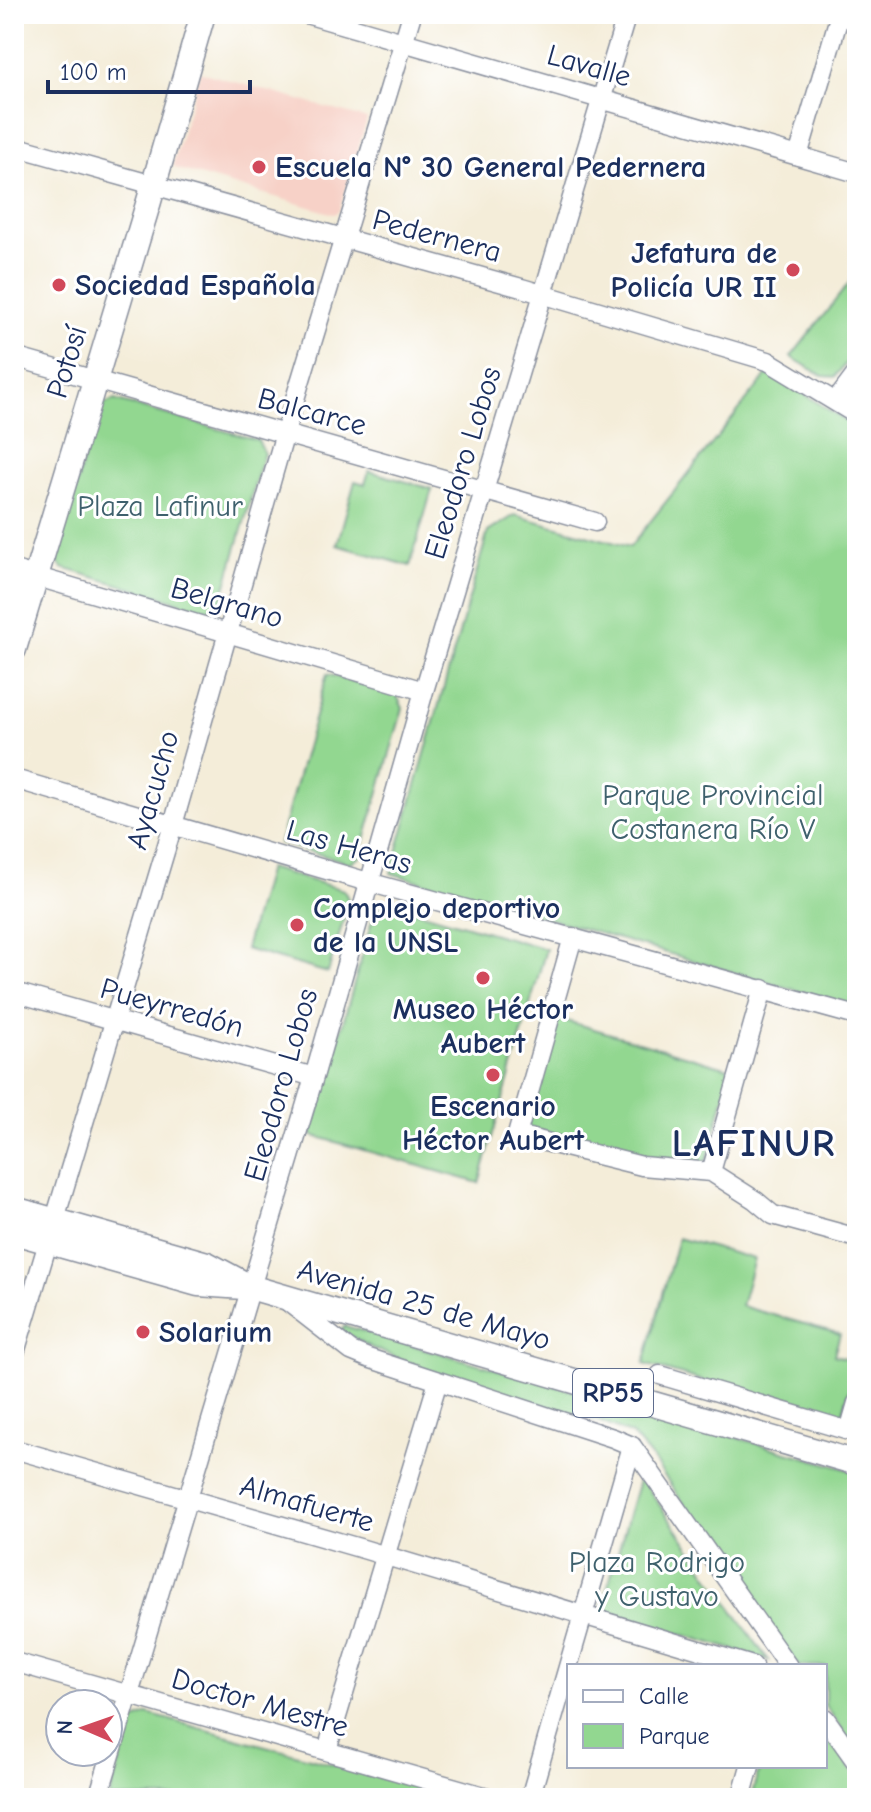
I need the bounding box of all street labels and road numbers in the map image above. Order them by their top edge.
street label: Lavalle [543,37,635,95]
street label: Pedernera [369,202,505,270]
street label: Potosí [39,320,95,402]
street label: Eleodoro Lobos [417,363,509,563]
street label: Balcarce [254,381,370,443]
street label: Belgrano [167,570,287,636]
street label: Ayacucho [119,727,187,853]
street label: Las Heras [282,812,416,882]
street label: Pueyrredón [96,971,248,1045]
street label: Eleodoro Lobos [237,984,325,1186]
street label: Avenida 25 de Mayo [293,1252,555,1358]
road number: RP55 [573,1369,653,1417]
street label: Almafuerte [236,1468,378,1540]
street label: Doctor Mestre [168,1661,352,1745]

